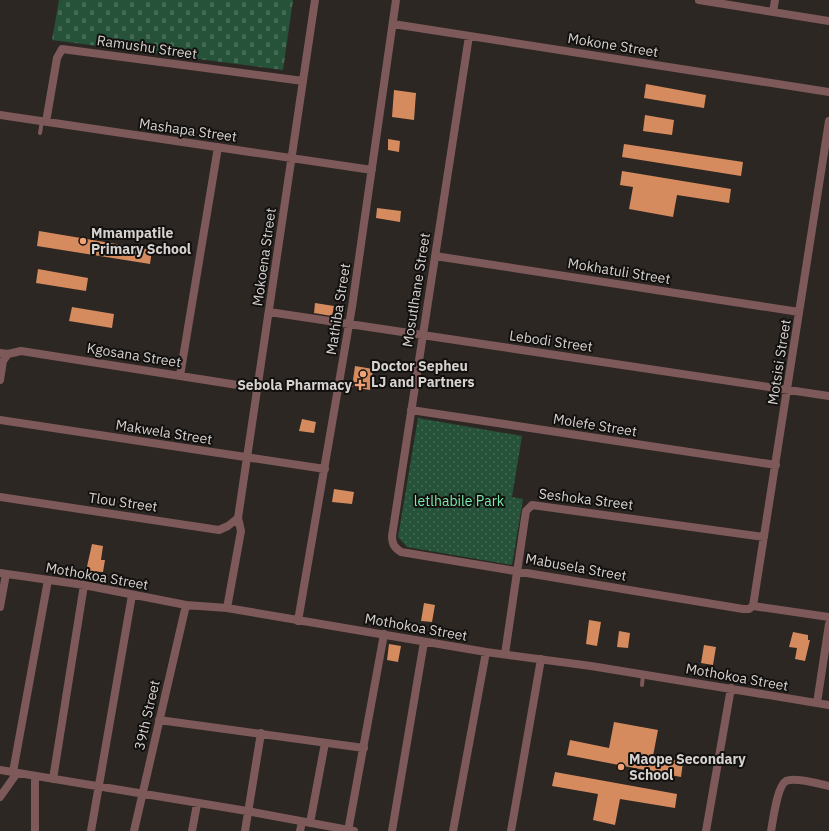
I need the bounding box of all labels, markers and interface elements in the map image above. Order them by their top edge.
street label: Mokone Street [566,29,660,61]
street label: Ramushu Street [96,31,198,63]
street label: Mashapa Street [138,114,238,146]
street label: Mokoena Street [248,207,280,307]
place label: Mmampatile Primary School [91,224,191,258]
street label: Mosutlhane Street [398,231,434,348]
marker: Mmampatile Primary School [78,236,88,246]
street label: Mokhatuli Street [566,254,672,288]
street label: Mathiba Street [322,262,354,356]
street label: Motsisi Street [763,318,795,406]
street label: Lebodi Street [508,326,594,356]
street label: Kgosana Street [86,339,183,371]
place label: Doctor Sepheu LJ and Partners [371,357,475,391]
marker: Doctor Sepheu LJ and Partners [358,369,368,379]
place label: Sebola Pharmacy [237,376,353,394]
marker: Sebola Pharmacy [355,380,365,390]
street label: Molefe Street [552,409,638,441]
street label: Makwela Street [114,415,214,449]
street label: Seshoka Street [538,484,634,514]
street label: Tlou Street [87,488,159,516]
park label: letlhabile Park [414,492,505,510]
street label: Mabusela Street [524,549,628,585]
street label: Mothokoa Street [44,558,150,594]
street label: Mothokoa Street [363,609,469,645]
street label: Mothokoa Street [684,659,790,695]
street label: 39th Street [130,678,164,752]
place label: Maope Secondary School [629,750,746,784]
marker: Maope Secondary School [616,762,626,772]

